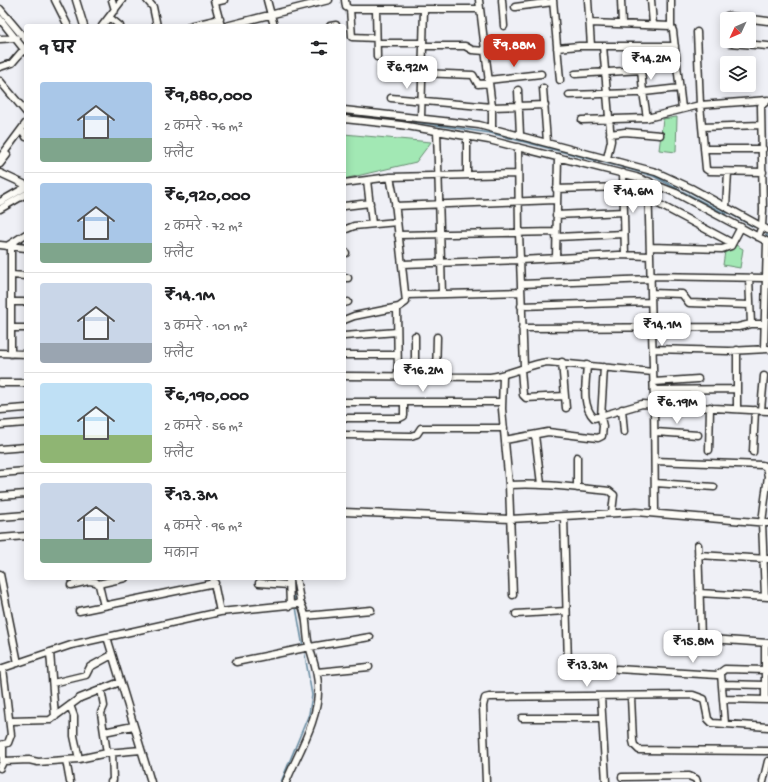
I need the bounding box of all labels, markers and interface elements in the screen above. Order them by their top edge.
north arrow [720,12,756,48]
map controls [720,12,756,92]
pin: ₹9.88M [481,34,547,68]
icon: filters [308,37,330,59]
text: ₹9.88M [493,39,535,54]
text: 9 घर [40,40,75,60]
pin: ₹14.2M [618,47,684,81]
text: ₹14.2M [631,52,671,67]
pin: ₹6.92M [374,56,440,90]
button: layers [720,56,756,92]
text: ₹6.92M [386,61,428,76]
text: ₹9,880,000 [164,87,252,107]
icon: home [72,98,120,146]
text: 2 कमरे · 76 m² [164,120,243,135]
text: फ़्लैट [164,147,194,162]
pin: ₹14.6M [600,180,666,214]
text: ₹14.6M [613,185,653,200]
text: ₹6,920,000 [164,187,250,207]
icon: home [72,199,120,247]
text: 2 कमरे · 72 m² [164,220,243,235]
text: फ़्लैट [164,247,194,262]
text: ₹14.1M [164,287,215,307]
icon: home [72,299,120,347]
pin: ₹14.1M [629,313,695,347]
text: ₹14.1M [643,318,681,333]
text: 3 कमरे · 101 m² [164,320,248,335]
text: फ़्लैट [164,347,194,362]
pin: ₹16.2M [390,359,456,393]
text: ₹16.2M [403,364,443,379]
text: ₹6,190,000 [164,387,249,407]
pin: ₹6.19M [644,391,710,425]
text: ₹6.19M [657,396,697,411]
icon: home [72,399,120,447]
text: 2 कमरे · 56 m² [164,420,243,435]
text: फ़्लैट [164,447,194,462]
text: ₹13.3M [164,487,217,507]
icon: home [72,499,120,547]
text: 4 कमरे · 96 m² [164,520,242,535]
text: मकान [164,547,198,562]
pin: ₹15.8M [660,630,726,664]
text: ₹15.8M [672,635,714,650]
pin: ₹13.3M [554,654,620,688]
text: ₹13.3M [567,659,607,674]

